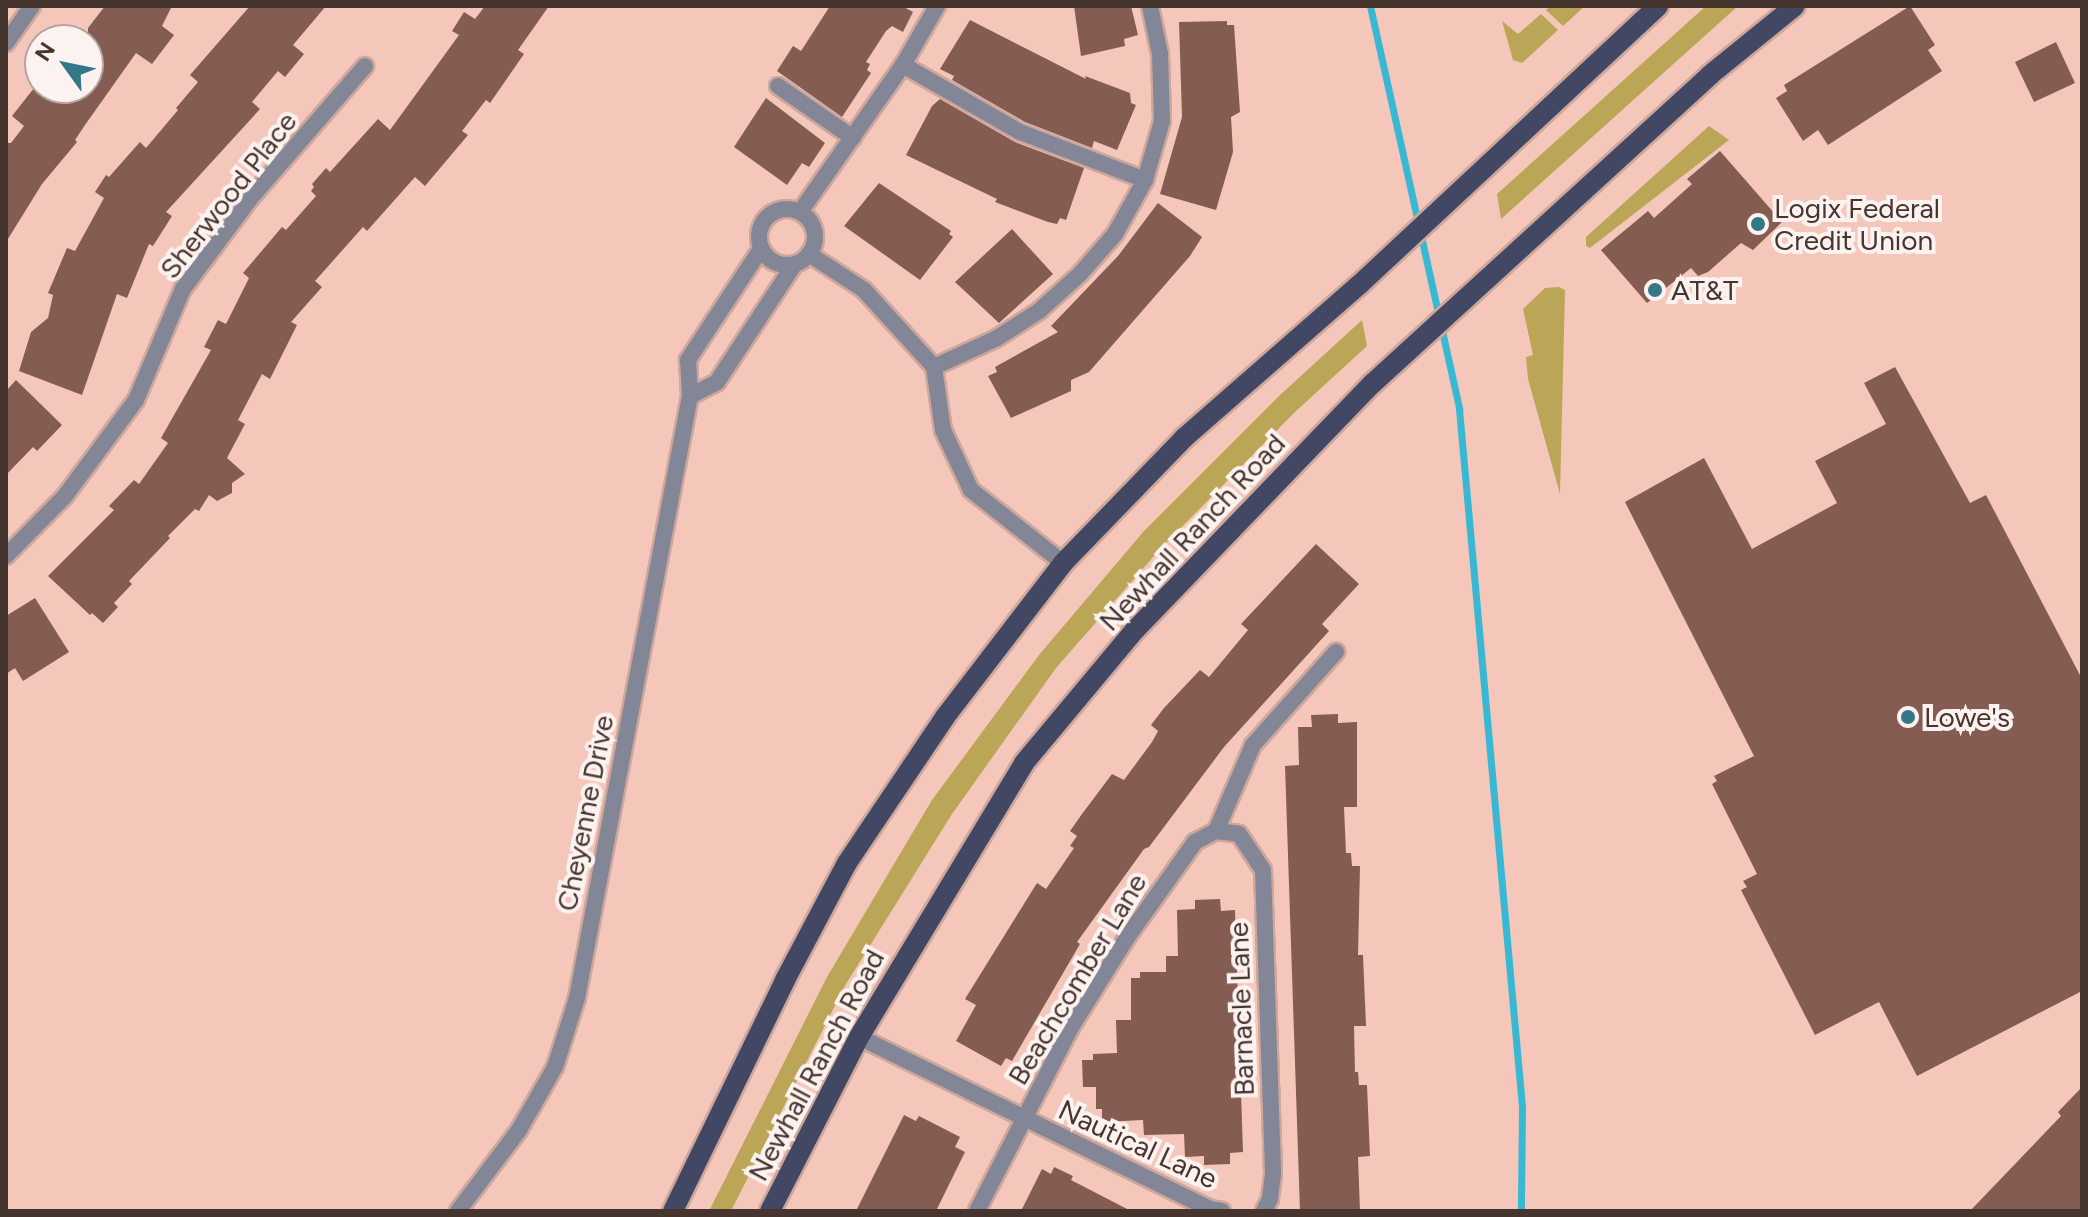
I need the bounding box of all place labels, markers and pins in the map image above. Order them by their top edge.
place label: Logix Federal Credit Union [1774,191,1940,257]
marker: Logix Federal Credit Union [1749,215,1767,233]
place label: AT&T [1671,273,1739,307]
marker: AT&T [1646,281,1664,299]
place label: Lowe's [1924,700,2010,734]
marker: Lowe's [1899,708,1917,726]

